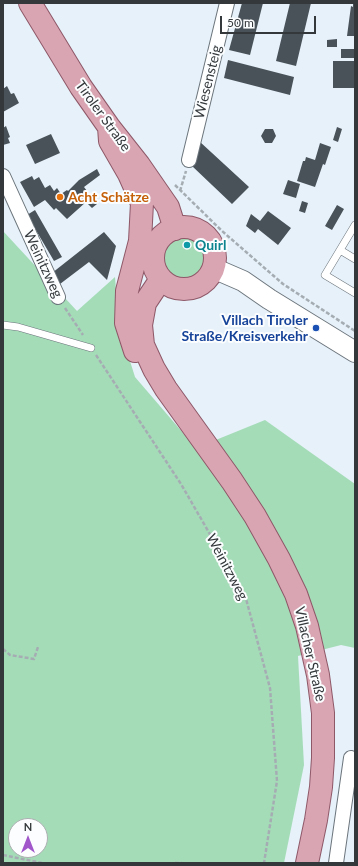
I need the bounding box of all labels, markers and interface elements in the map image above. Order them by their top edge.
scale bar [222,8,318,34]
text: 50 m [227,15,254,30]
street label: Wiesensteig [191,43,225,121]
street label: Tiroler Straße [72,77,134,155]
place label: Acht Schätze [68,189,149,205]
marker: Acht Schätze [55,192,65,202]
street label: Weinitzweg [20,228,66,300]
place label: Quirl [195,237,226,253]
marker: Quirl [182,240,192,250]
place label: Villach Tiroler Straße/Kreisverkehr [181,312,308,344]
marker: Villach Tiroler Straße/Kreisverkehr [311,323,321,333]
street label: Weinitzweg [203,531,251,603]
street label: Villacher Straße [291,605,329,703]
north arrow [8,818,48,858]
text: N [24,820,32,833]

